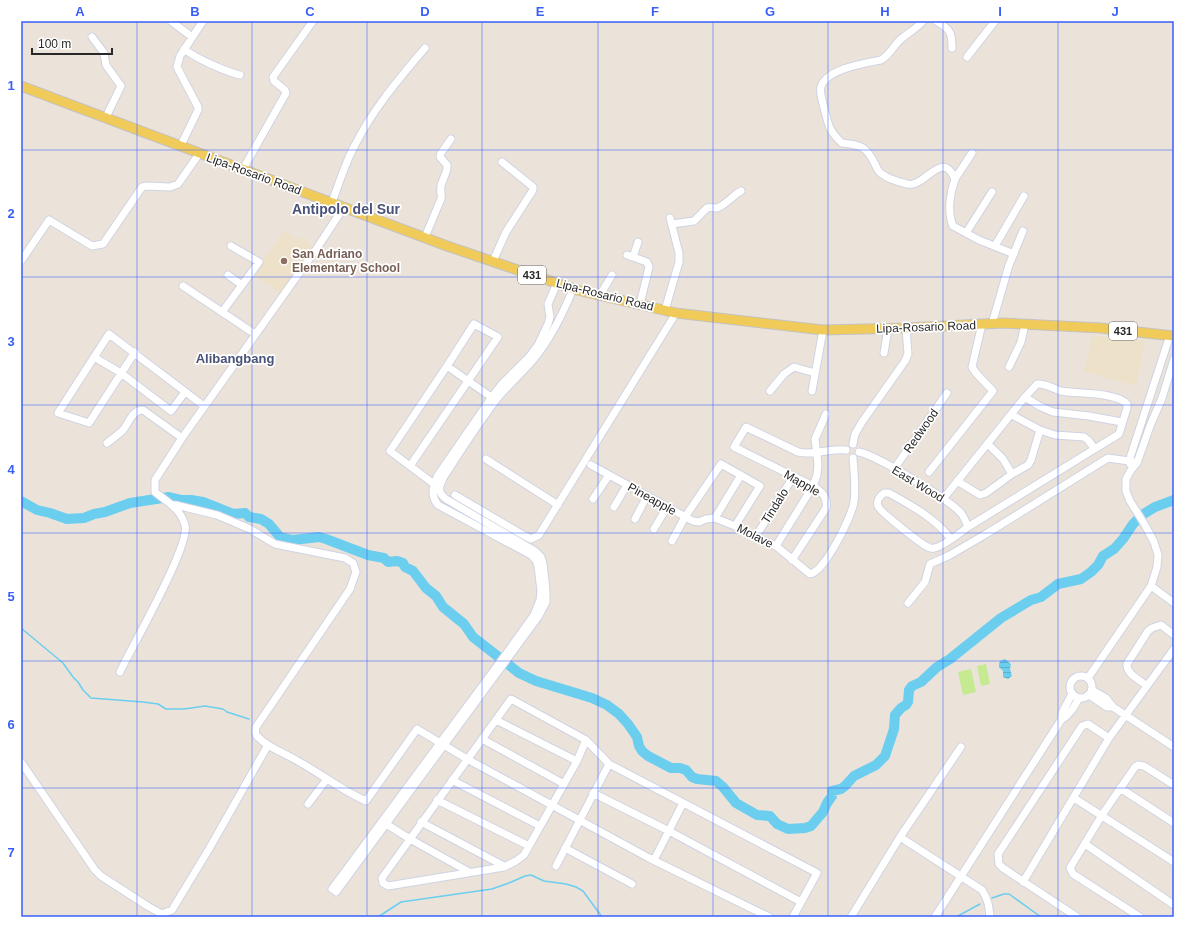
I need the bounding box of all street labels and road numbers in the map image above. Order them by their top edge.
street label: Lipa-Rosario Road [205,150,303,198]
road number: 431 [518,266,546,284]
street label: Lipa-Rosario Road [555,276,655,314]
street label: Lipa-Rosario Road [876,318,976,336]
road number: 431 [1109,322,1137,340]
street label: Redwood [901,406,941,456]
street label: East Wood [889,463,947,505]
street label: Mapple [781,467,823,499]
street label: Pineapple [625,480,679,518]
street label: Tindalo [759,486,791,526]
street label: Molave [735,521,776,551]

